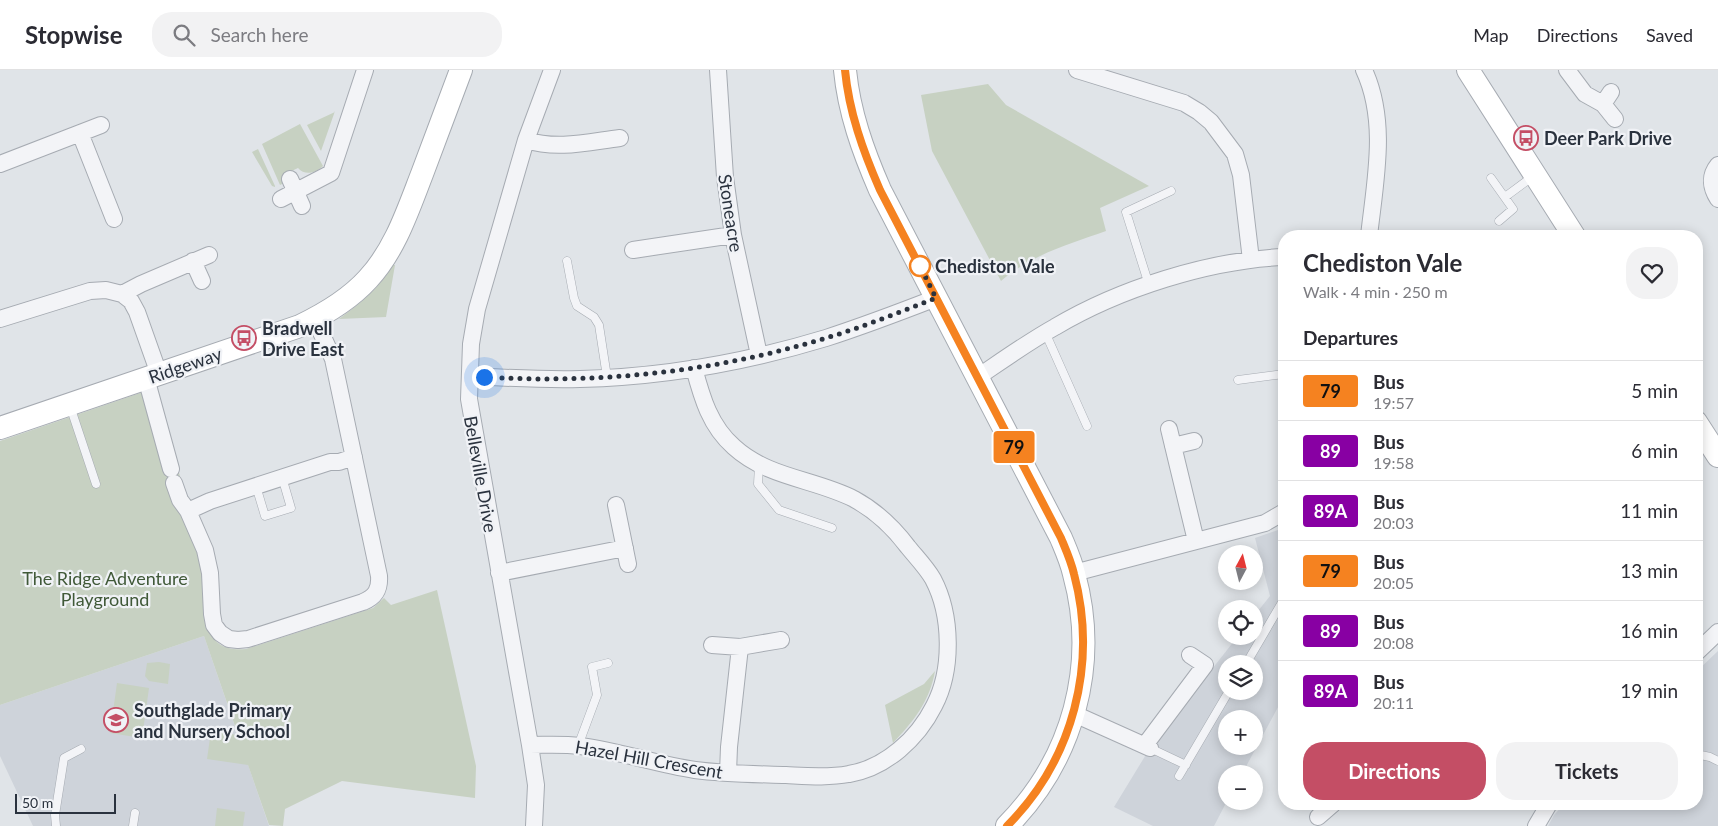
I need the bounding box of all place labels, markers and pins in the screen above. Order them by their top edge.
bus stop icon: Deer Park Drive [1513,125,1539,151]
place label: Deer Park Drive [1544,127,1672,149]
marker: Chediston Vale [909,255,931,277]
place label: Chediston Vale [935,255,1055,277]
place label: Bradwell Drive East [262,317,344,360]
bus stop icon: Bradwell Drive East [231,325,257,351]
place label: Southglade Primary and Nursery School [134,699,292,742]
school or university icon: Southglade Primary and Nursery School [103,707,129,733]

